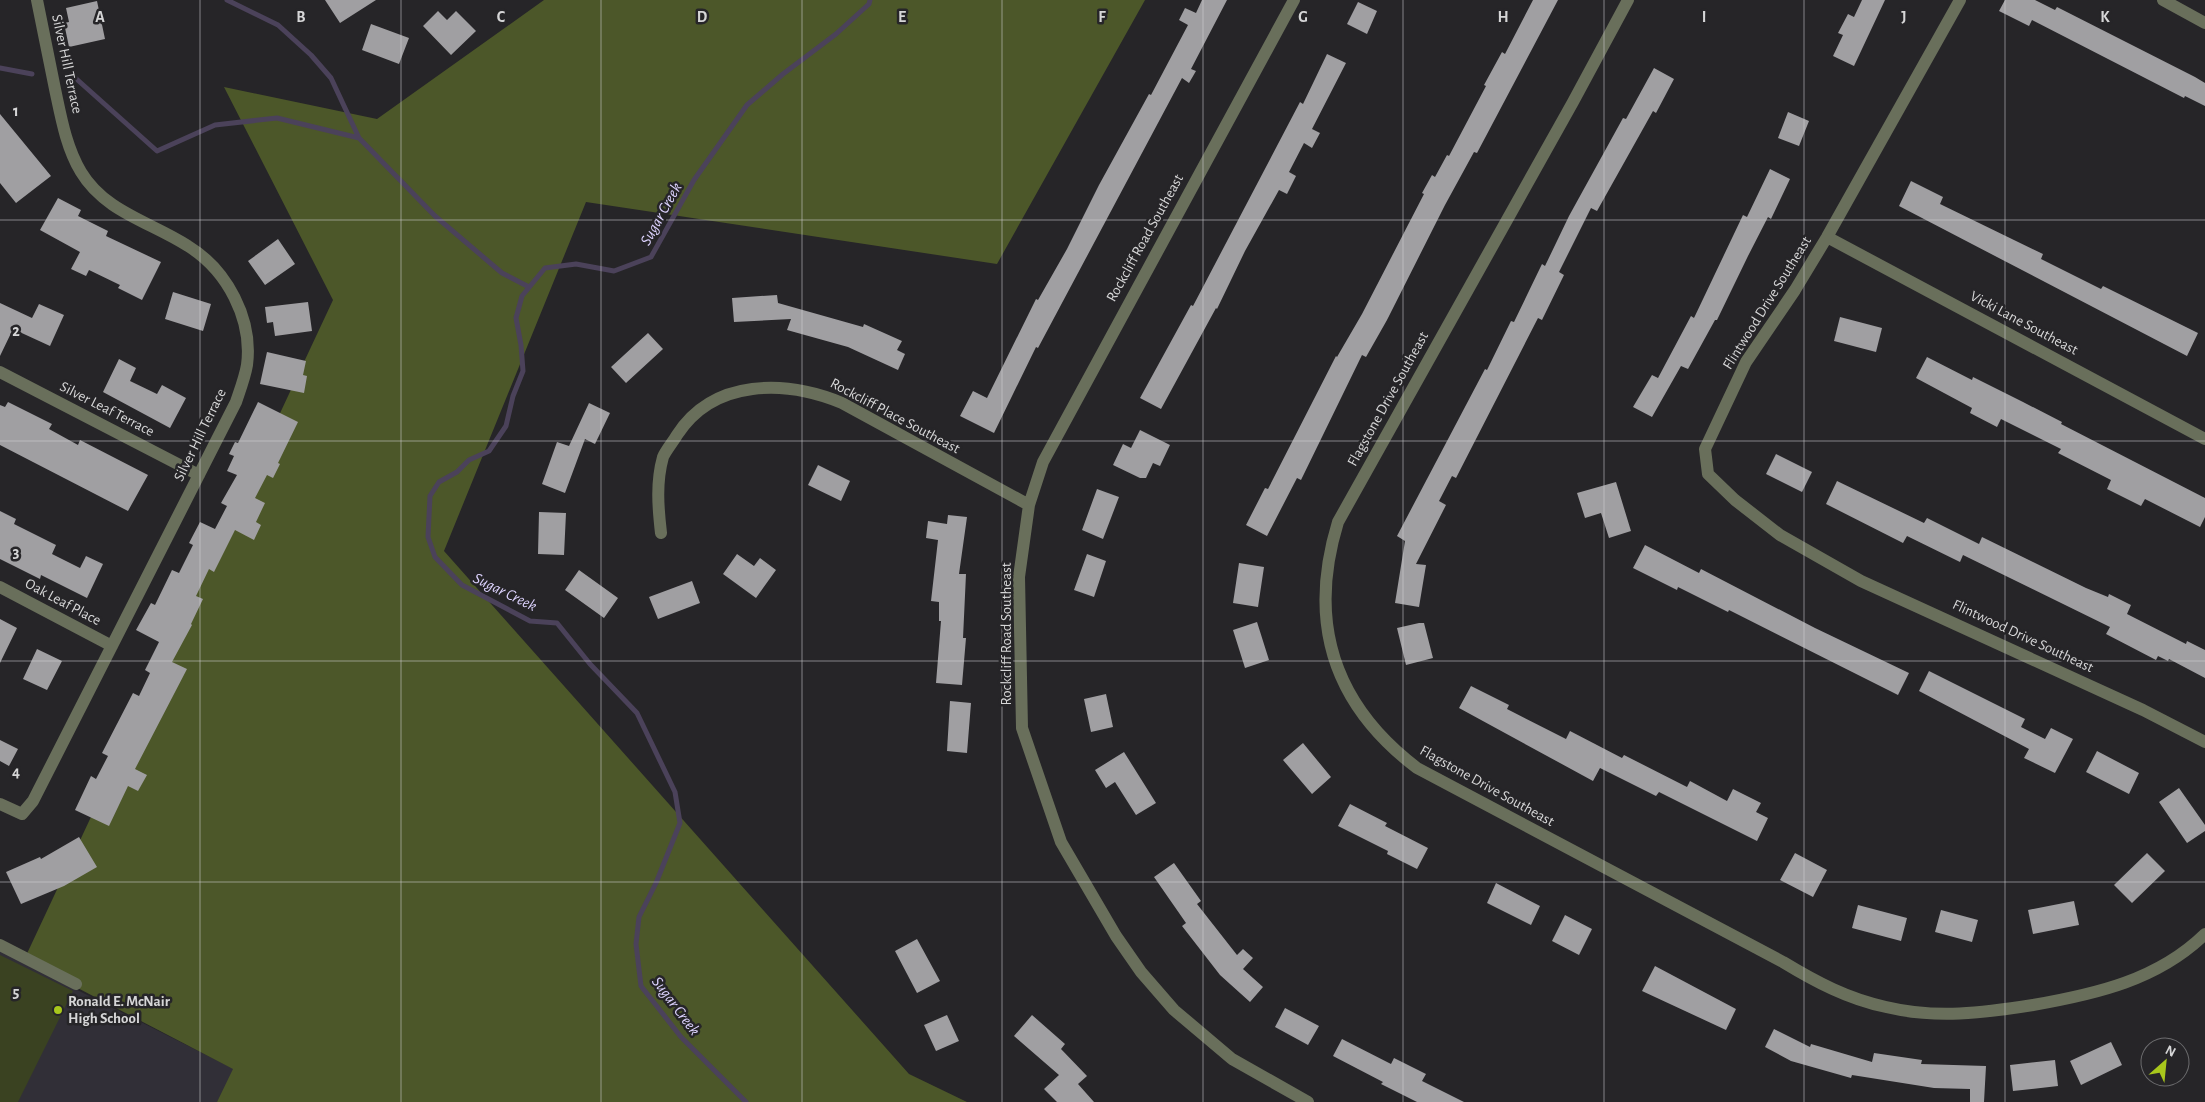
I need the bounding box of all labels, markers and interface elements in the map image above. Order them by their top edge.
text: A [95,9,105,25]
text: B [296,9,306,25]
text: C [497,9,506,25]
text: D [697,9,708,25]
text: E [898,9,906,25]
text: F [1098,9,1106,25]
text: G [1298,9,1308,25]
text: H [1497,9,1509,25]
text: I [1702,9,1706,25]
text: J [1901,9,1907,25]
text: K [2100,9,2110,25]
street label: Silver Hill Terrace [49,13,85,115]
text: 1 [13,103,19,119]
street label: Rockcliff Road Southeast [1104,172,1186,304]
water label: Sugar Creek [637,180,685,248]
street label: Flintwood Drive Southeast [1720,234,1814,372]
street label: Vicki Lane Southeast [1968,288,2080,358]
text: 2 [12,323,20,339]
street label: Flagstone Drive Southeast [1345,329,1431,469]
street label: Rockcliff Place Southeast [828,375,962,457]
street label: Silver Leaf Terrace [57,379,157,439]
street label: Silver Hill Terrace [171,386,229,484]
text: 3 [13,544,20,560]
street label: Rockcliff Road Southeast [999,562,1014,706]
water label: Sugar Creek [471,570,539,614]
street label: Oak Leaf Place [23,576,104,628]
street label: Flintwood Drive Southeast [1950,597,2096,675]
street label: Flagstone Drive Southeast [1417,743,1557,829]
text: 4 [12,764,20,780]
water label: Sugar Creek [649,974,703,1038]
text: 5 [13,984,20,1000]
place label: Ronald E. McNair High School [68,994,171,1026]
marker: Ronald E. McNair High School [52,1004,64,1016]
north arrow [2140,1037,2190,1087]
text: N [2163,1043,2178,1060]

